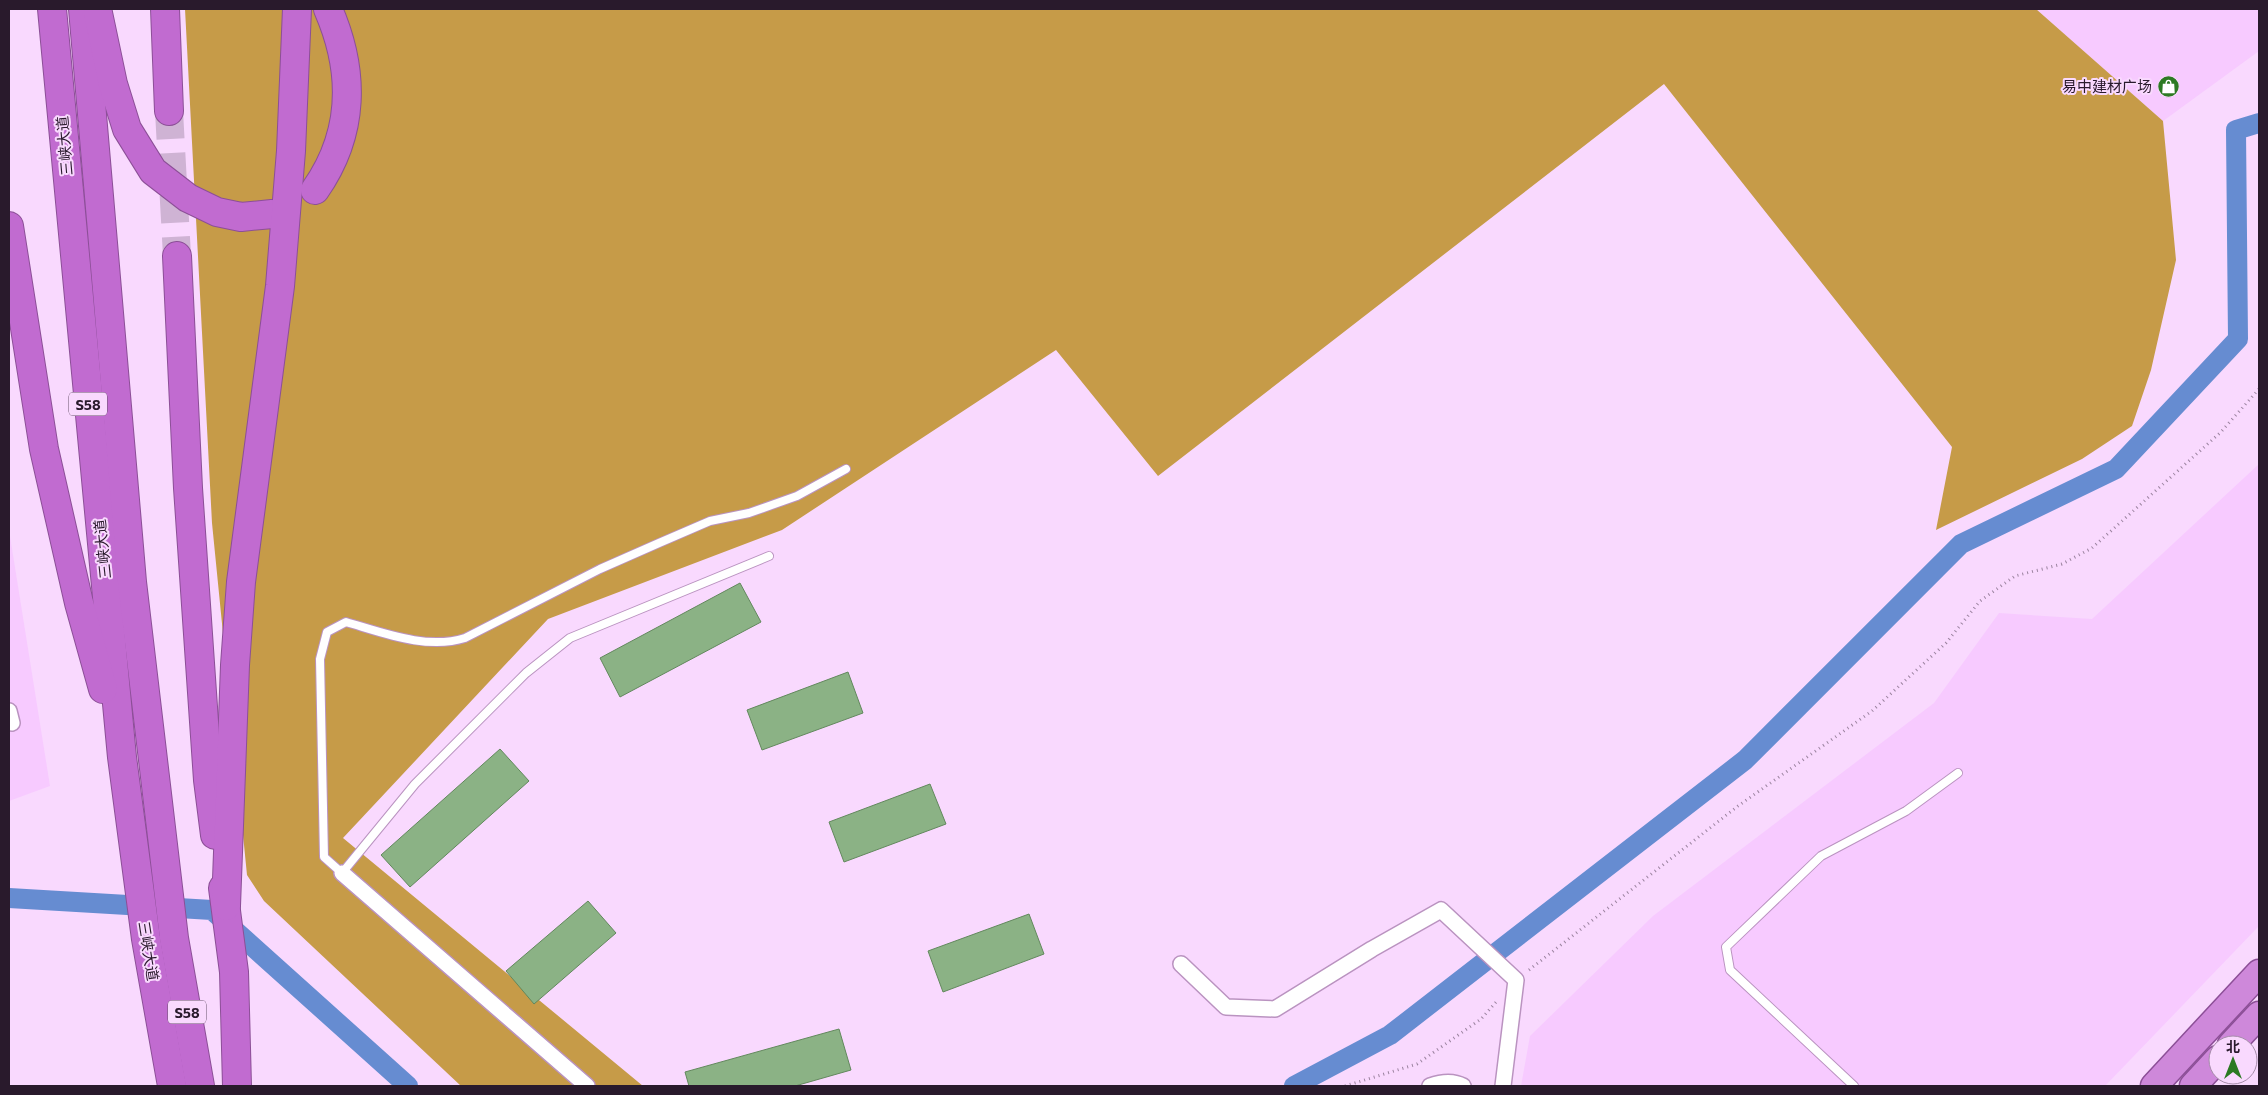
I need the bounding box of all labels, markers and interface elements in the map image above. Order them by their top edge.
shop icon: 易中建材广场 [2156,74,2180,98]
place label: 易中建材广场 [2062,77,2152,95]
street label: 三峡大道 [52,115,76,177]
road number: S58 [69,392,107,416]
street label: 三峡大道 [90,518,114,580]
street label: 三峡大道 [135,920,163,982]
road number: S58 [168,1000,206,1024]
north arrow [2208,1035,2258,1085]
text: 北 [2226,1038,2240,1055]

